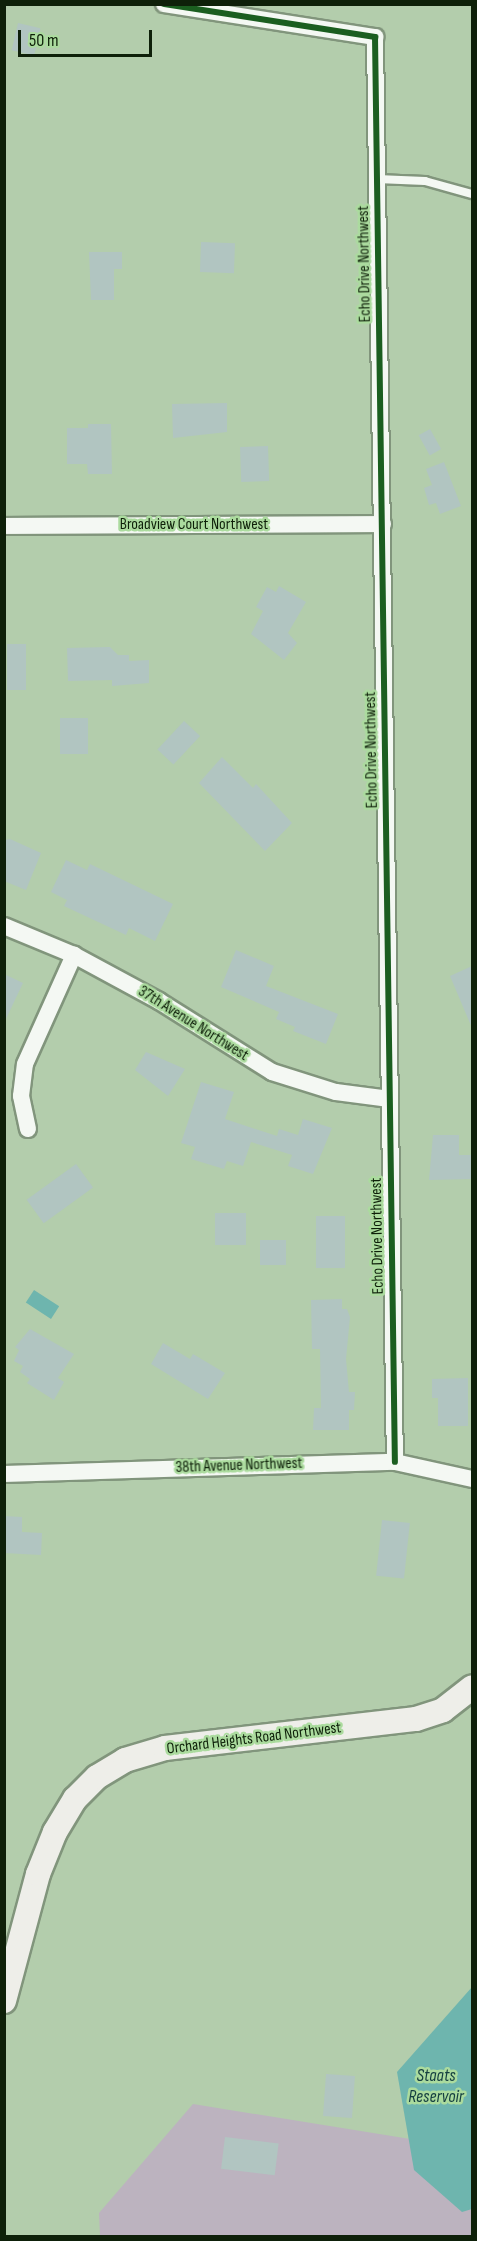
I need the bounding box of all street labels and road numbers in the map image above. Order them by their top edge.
street label: Echo Drive Northwest [354,205,376,323]
street label: Broadview Court Northwest [120,515,268,535]
street label: Echo Drive Northwest [361,691,383,809]
street label: 37th Avenue Northwest [134,982,252,1066]
street label: Echo Drive Northwest [367,1177,389,1295]
street label: 38th Avenue Northwest [175,1454,303,1478]
street label: Orchard Heights Road Northwest [166,1719,342,1759]

